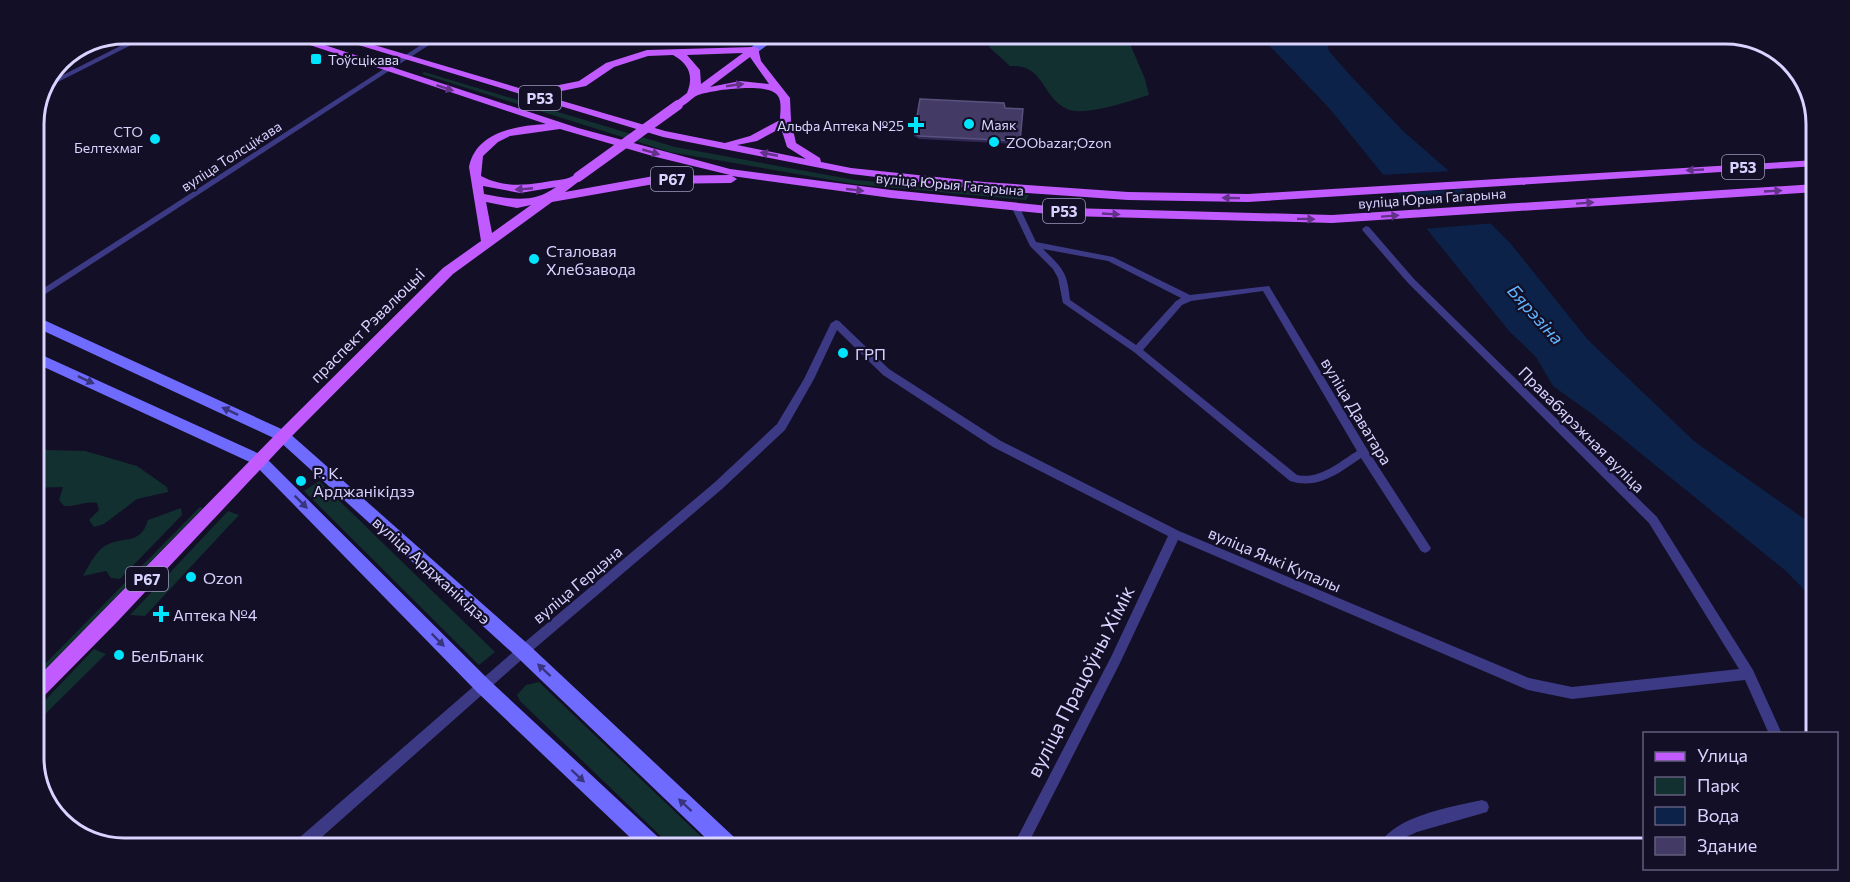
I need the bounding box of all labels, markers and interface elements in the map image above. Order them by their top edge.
place label: Тоўсцікава [328,51,399,68]
marker: Тоўсцікава [309,52,323,66]
one-way arrow [725,80,744,89]
one-way arrow [436,84,454,93]
road number: Р53 [519,86,561,110]
place label: Маяк [981,116,1017,133]
street label: вуліца Толсцікава [178,117,284,195]
place label: Альфа Аптека №25 [777,117,904,134]
marker: Маяк [962,117,976,131]
marker: Альфа Аптека №25 [909,118,923,132]
place label: СТО Белтехмаг [74,123,143,156]
marker: СТО Белтехмаг [148,132,162,146]
place label: ZOObazar;Ozon [1006,134,1112,151]
marker: ZOObazar;Ozon [987,135,1001,149]
one-way arrow [642,148,660,157]
one-way arrow [760,149,778,159]
road number: Р53 [1722,155,1764,179]
one-way arrow [1686,165,1705,174]
road number: Р67 [651,167,693,191]
street label: вуліца Юрыя Гагарына [875,169,1025,199]
one-way arrow [515,184,534,194]
street label: вуліца Юрыя Гагарына [1357,184,1507,212]
one-way arrow [845,185,864,195]
one-way arrow [1763,186,1782,196]
one-way arrow [1221,193,1240,203]
one-way arrow [1576,198,1595,207]
road number: Р53 [1043,199,1085,223]
one-way arrow [1102,210,1121,219]
one-way arrow [1381,211,1400,220]
one-way arrow [1297,214,1316,223]
place label: Сталовая Хлебзавода [546,241,636,278]
marker: Сталовая Хлебзавода [527,252,541,266]
street label: праспект Рэвалюцыі [306,264,428,386]
water label: Бярэзіна [1503,279,1569,349]
place label: ГРП [855,344,886,363]
marker: ГРП [836,346,850,360]
street label: вуліца Даватара [1318,354,1396,468]
street label: Правабярэжная вуліца [1515,362,1649,496]
one-way arrow [78,376,95,385]
one-way arrow [221,405,239,415]
place label: Р. К. Арджанікідзэ [313,463,415,500]
marker: Р. К. Арджанікідзэ [294,474,308,488]
one-way arrow [293,494,307,508]
street label: вуліца Арджанікідзэ [369,512,495,628]
street label: вуліца Янкі Купалы [1206,522,1344,596]
street label: вуліца Герцэна [529,541,625,627]
road number: Р67 [126,567,168,591]
place label: Ozon [203,568,243,587]
marker: Ozon [184,570,198,584]
street label: вуліца Працоўны Хімік [1021,581,1139,781]
place label: Аптека №4 [173,605,258,624]
marker: Аптека №4 [154,607,168,621]
one-way arrow [431,633,445,647]
place label: БелБланк [131,646,204,665]
marker: БелБланк [112,648,126,662]
one-way arrow [537,664,551,678]
legend [1643,732,1838,870]
text: Улица [1697,744,1748,766]
one-way arrow [571,768,585,782]
text: Парк [1697,774,1740,796]
one-way arrow [679,798,693,812]
text: Вода [1697,804,1739,826]
text: Здание [1697,834,1757,856]

